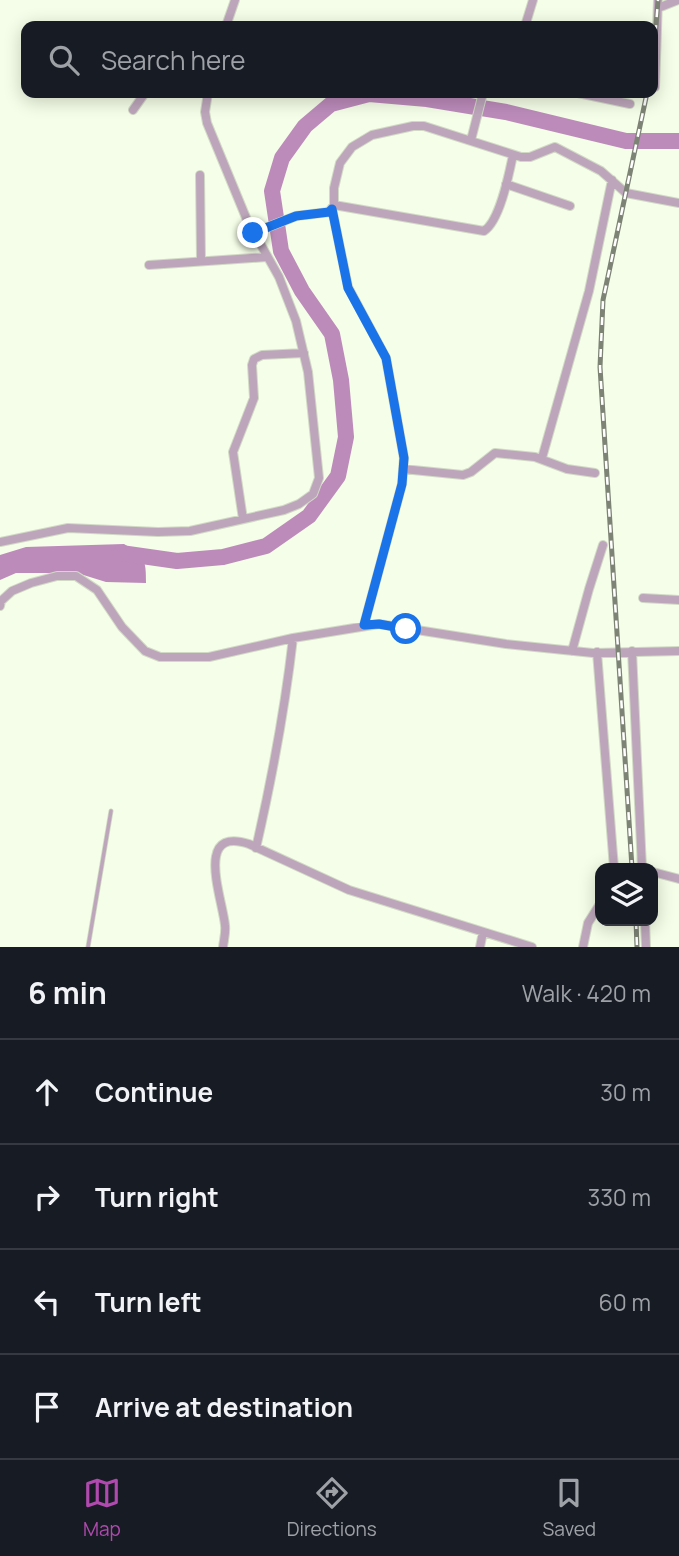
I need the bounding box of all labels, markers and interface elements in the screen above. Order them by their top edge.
search box [21,21,658,98]
icon: search [45,41,83,79]
text: Search here [101,42,246,78]
route end [237,217,268,248]
route start [390,613,421,644]
map controls [595,863,658,926]
button: layers [595,863,658,926]
text: 6 min [28,972,107,1013]
text: Walk · 420 m [522,977,651,1009]
icon: ahead [28,1073,66,1111]
text: Continue [95,1074,213,1110]
text: 30 m [600,1076,651,1108]
icon: right [28,1178,66,1216]
text: Turn right [95,1179,219,1215]
text: 330 m [587,1181,651,1213]
icon: left [28,1283,66,1321]
text: Turn left [95,1284,202,1320]
text: 60 m [599,1286,651,1318]
icon: arrive [28,1388,66,1426]
text: Arrive at destination [95,1389,353,1425]
tab: Map [83,1474,121,1542]
tab: Directions [287,1474,377,1542]
tab: Saved [543,1474,596,1542]

